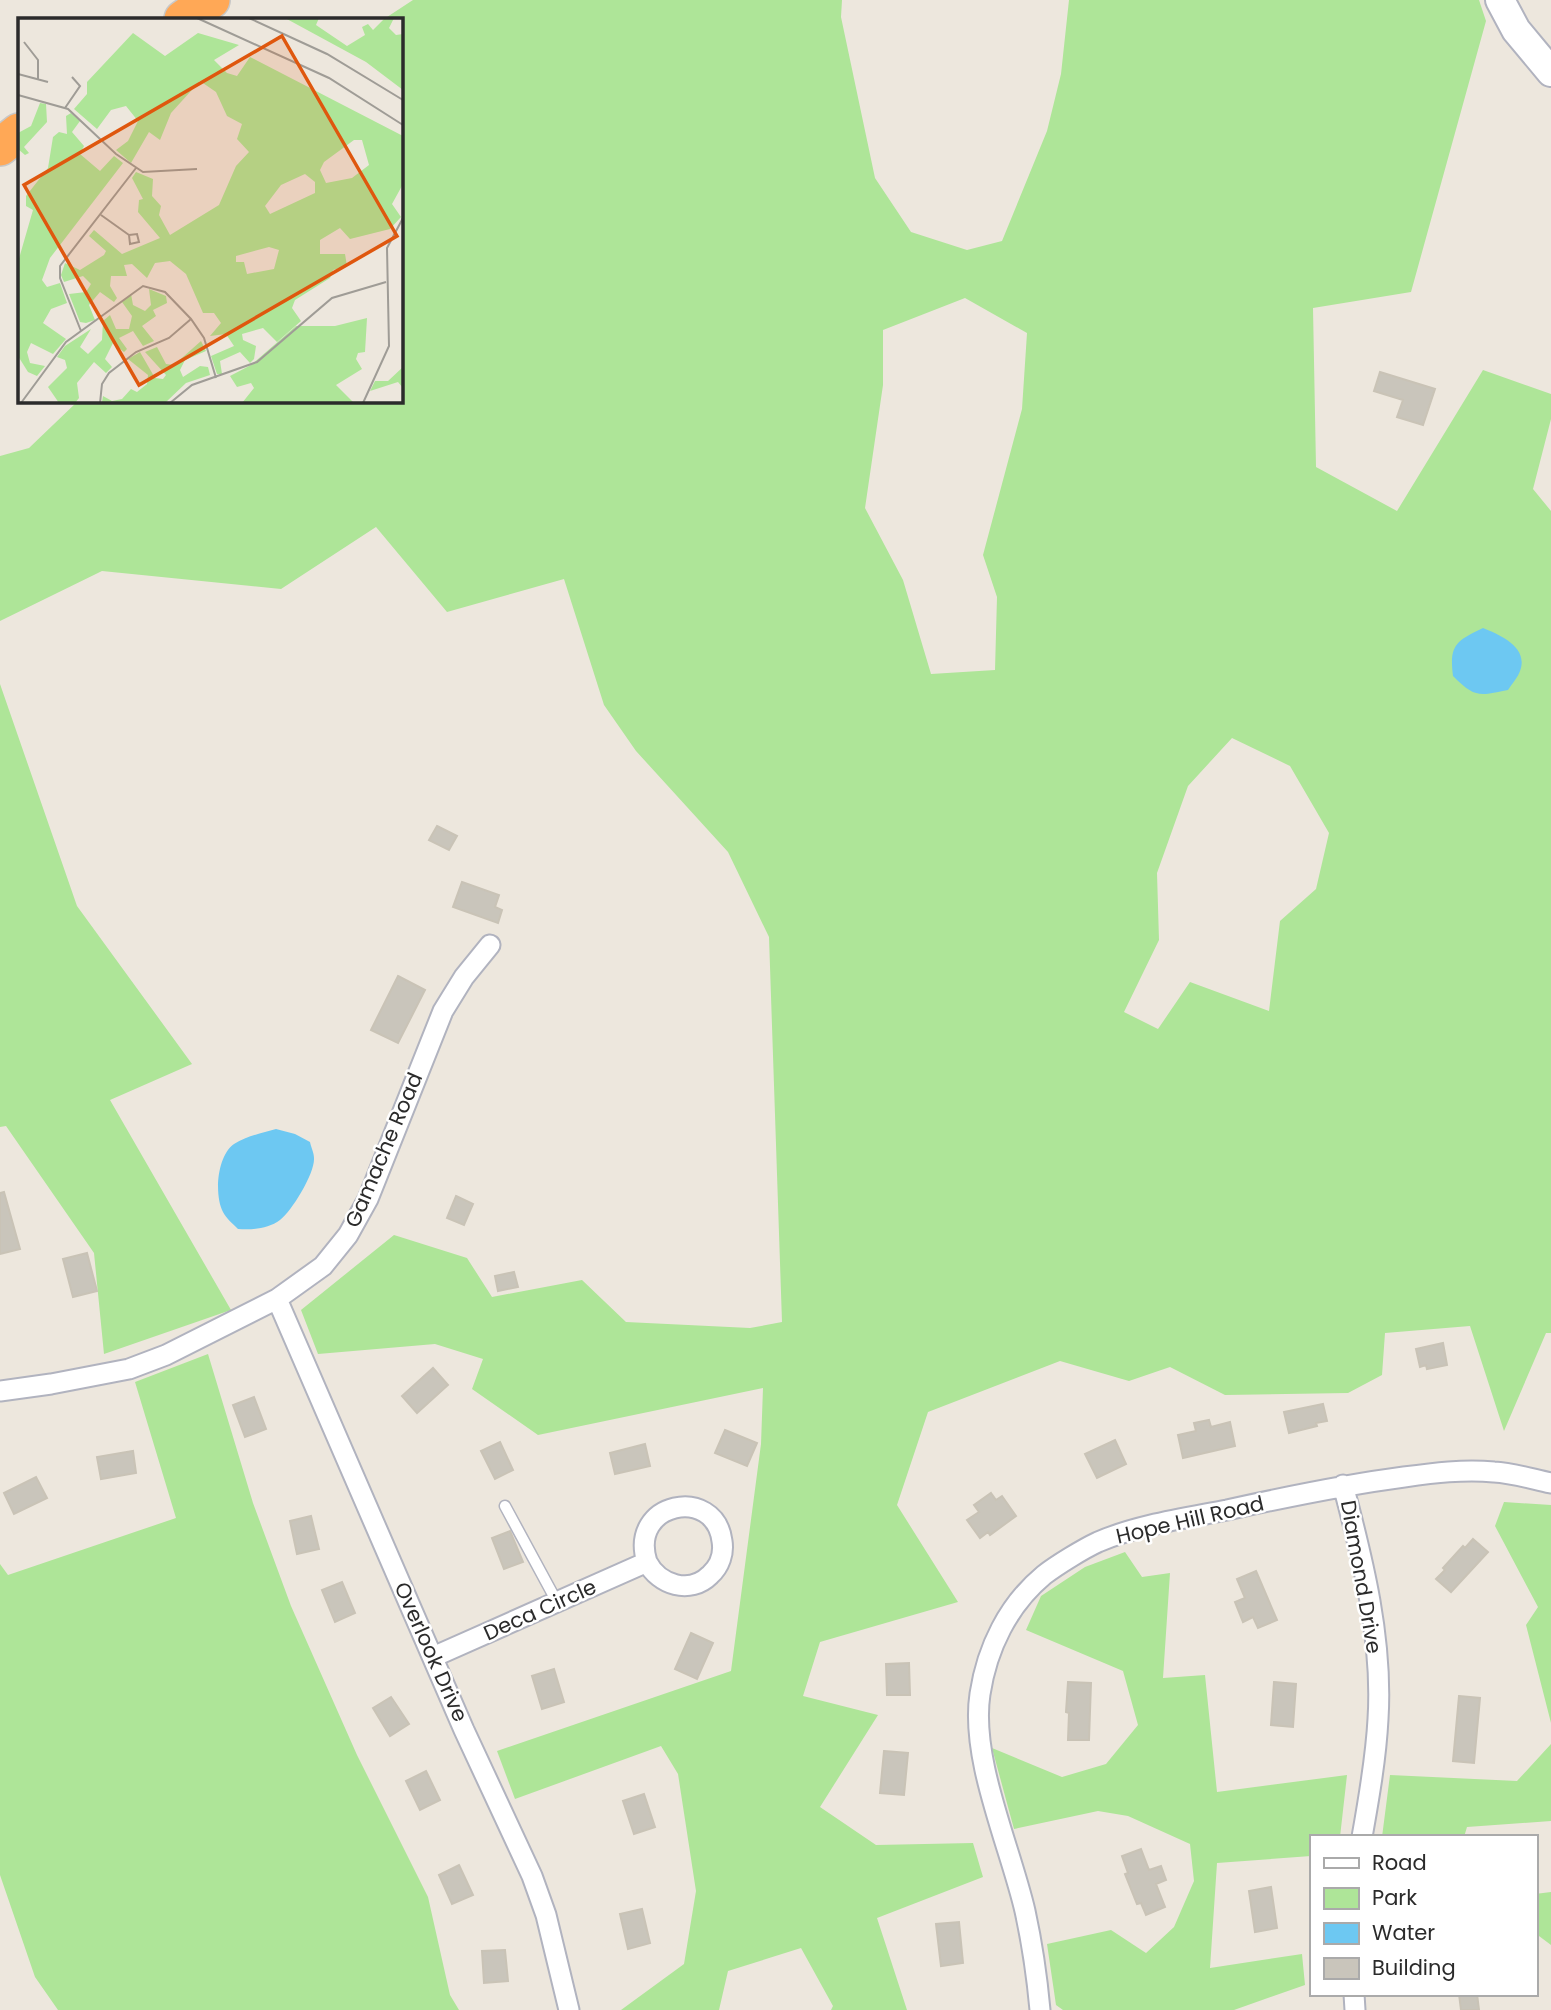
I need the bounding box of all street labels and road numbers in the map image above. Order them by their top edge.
street label: Gamache Road [338,1068,429,1232]
street label: Hope Hill Road [1113,1488,1267,1551]
street label: Diamond Drive [1334,1498,1389,1656]
street label: Deca Circle [479,1572,601,1647]
street label: Overlook Drive [388,1577,475,1726]

